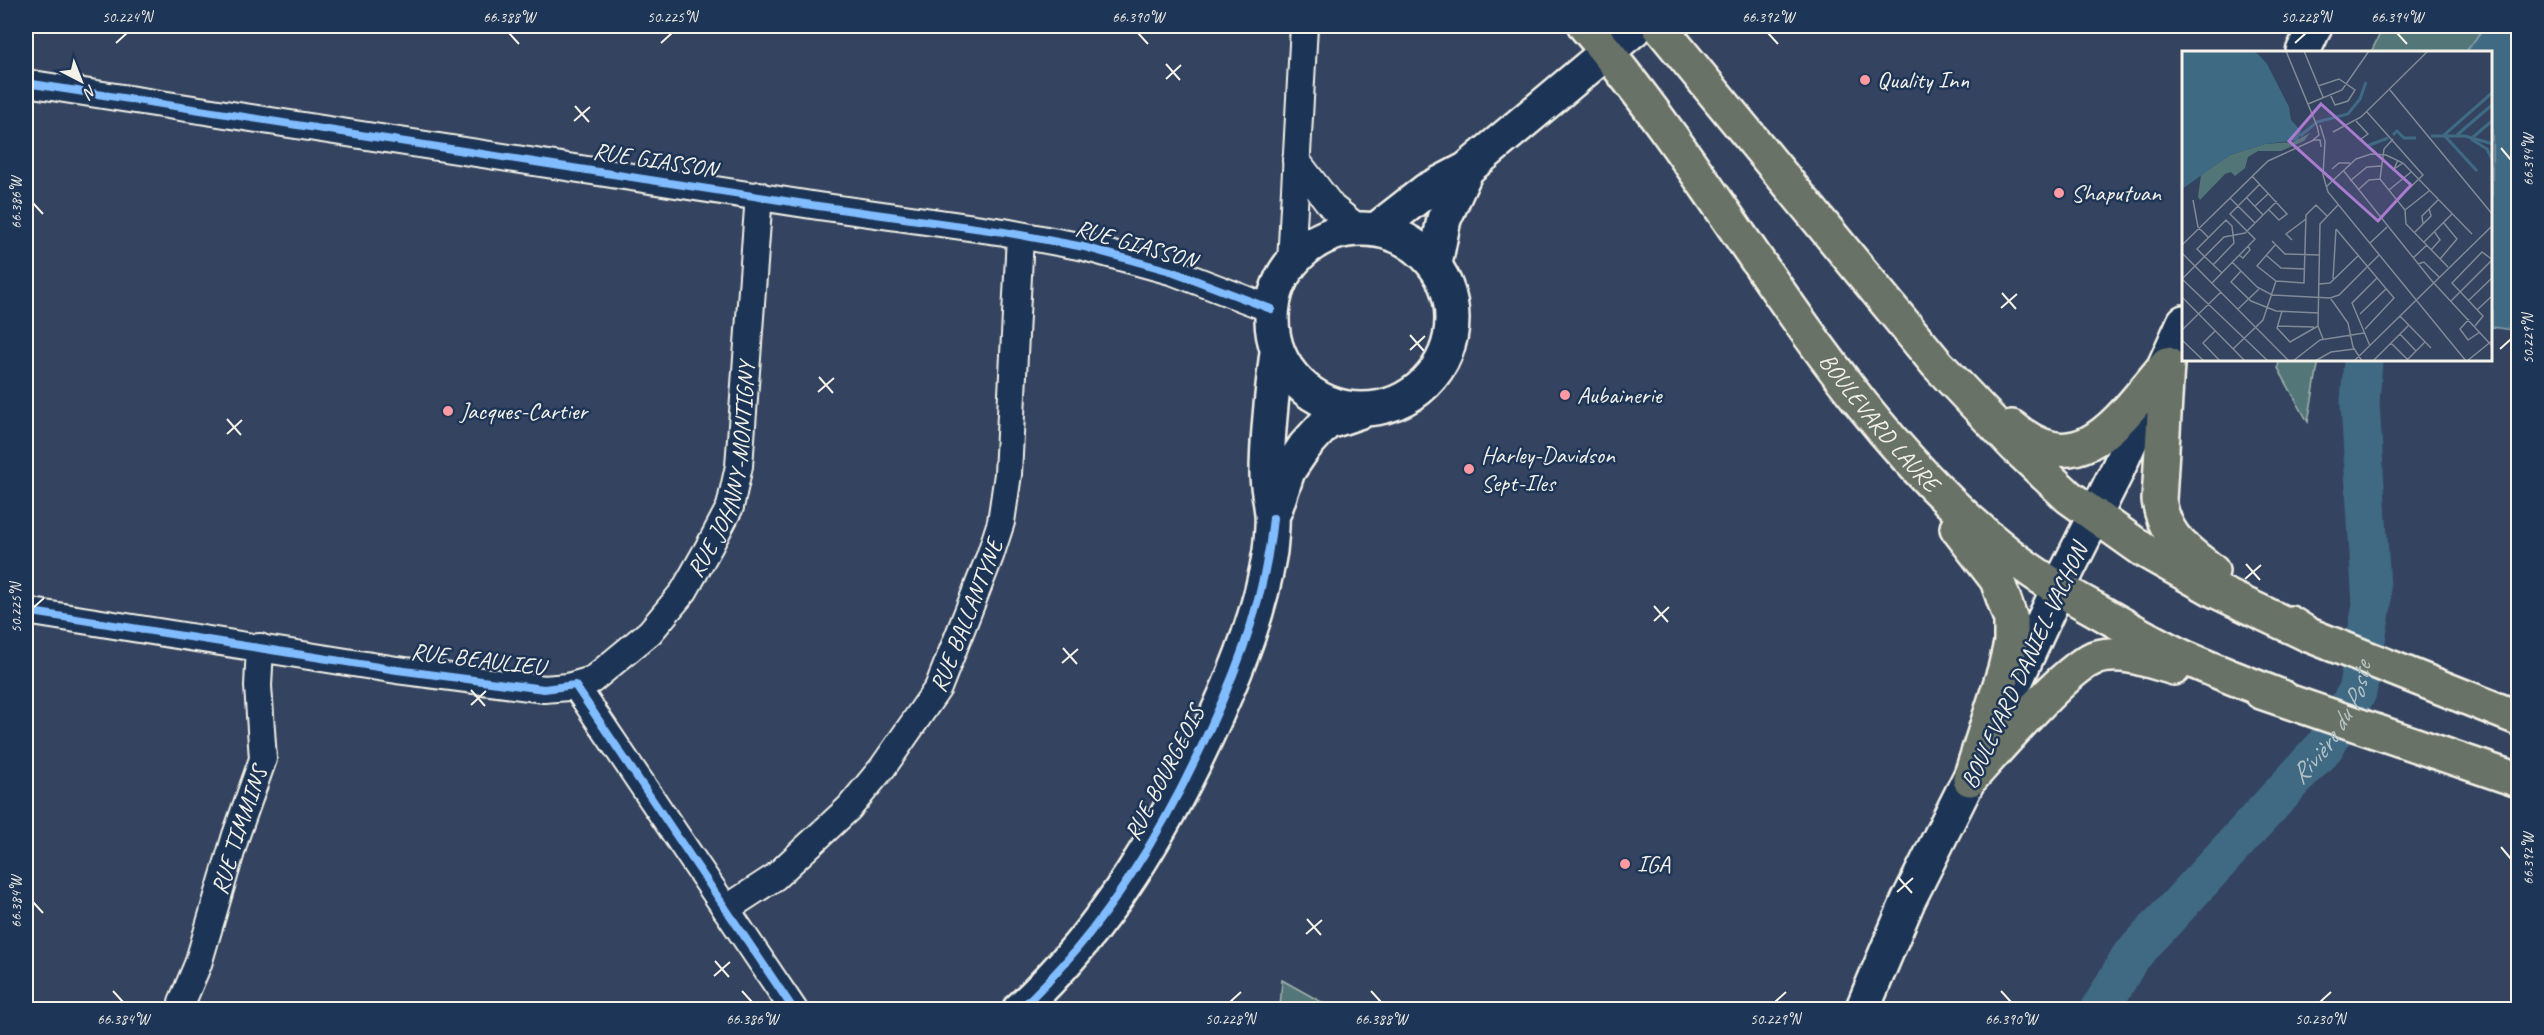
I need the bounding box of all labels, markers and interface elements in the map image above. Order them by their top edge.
text: 50.224°N [102,8,155,27]
text: 66.388°W [483,8,538,27]
text: 50.225°N [647,8,700,27]
text: 66.390°W [1112,8,1167,27]
text: 66.392°W [1742,8,1797,27]
text: 50.228°N [2281,8,2334,27]
text: 66.394°W [2371,8,2426,27]
north arrow [51,51,111,111]
inset map [2182,51,2493,362]
place label: Quality Inn [1877,65,1969,95]
marker: Quality Inn [1858,73,1872,87]
text: N [78,81,101,104]
text: 66.394°W [2519,131,2538,186]
street label: RUE GIASSON [591,135,722,185]
text: 66.386°W [7,174,26,229]
place label: Shaputuan [2071,178,2162,208]
marker: Shaputuan [2052,186,2066,200]
street label: RUE GIASSON [1072,212,1203,277]
text: 50.229°N [2519,311,2538,364]
street label: BOULEVARD LAURE [1813,347,1948,500]
street label: RUE JOHNNY-MONTIGNY [680,357,762,583]
place label: Aubainerie [1577,380,1664,410]
marker: Aubainerie [1558,388,1572,402]
place label: Jacques-Cartier [459,396,590,426]
marker: Jacques-Cartier [441,404,455,418]
place label: Harley-Davidson Sept-Iles [1481,440,1616,498]
marker: Harley-Davidson Sept-Iles [1462,462,1476,476]
street label: RUE BALLANTYNE [923,533,1010,696]
street label: BOULEVARD DANIEL-VACHON [1954,535,2096,793]
text: 50.225°N [7,580,26,633]
street label: RUE BEAULIEU [409,636,551,683]
water label: Rivière du Poste [2282,655,2379,790]
street label: RUE BOURGEOIS [1117,698,1212,846]
street label: RUE TIMMINS [204,759,275,898]
text: 66.392°W [2519,830,2538,885]
place label: IGA [1637,849,1671,879]
marker: IGA [1618,857,1632,871]
text: 66.384°W [7,873,26,928]
text: 66.384°W [97,1010,152,1029]
text: 66.386°W [726,1010,781,1029]
text: 50.228°N [1205,1010,1258,1029]
text: 66.388°W [1355,1010,1410,1029]
text: 50.229°N [1750,1010,1803,1029]
text: 66.390°W [1985,1010,2040,1029]
text: 50.230°N [2295,1010,2348,1029]

